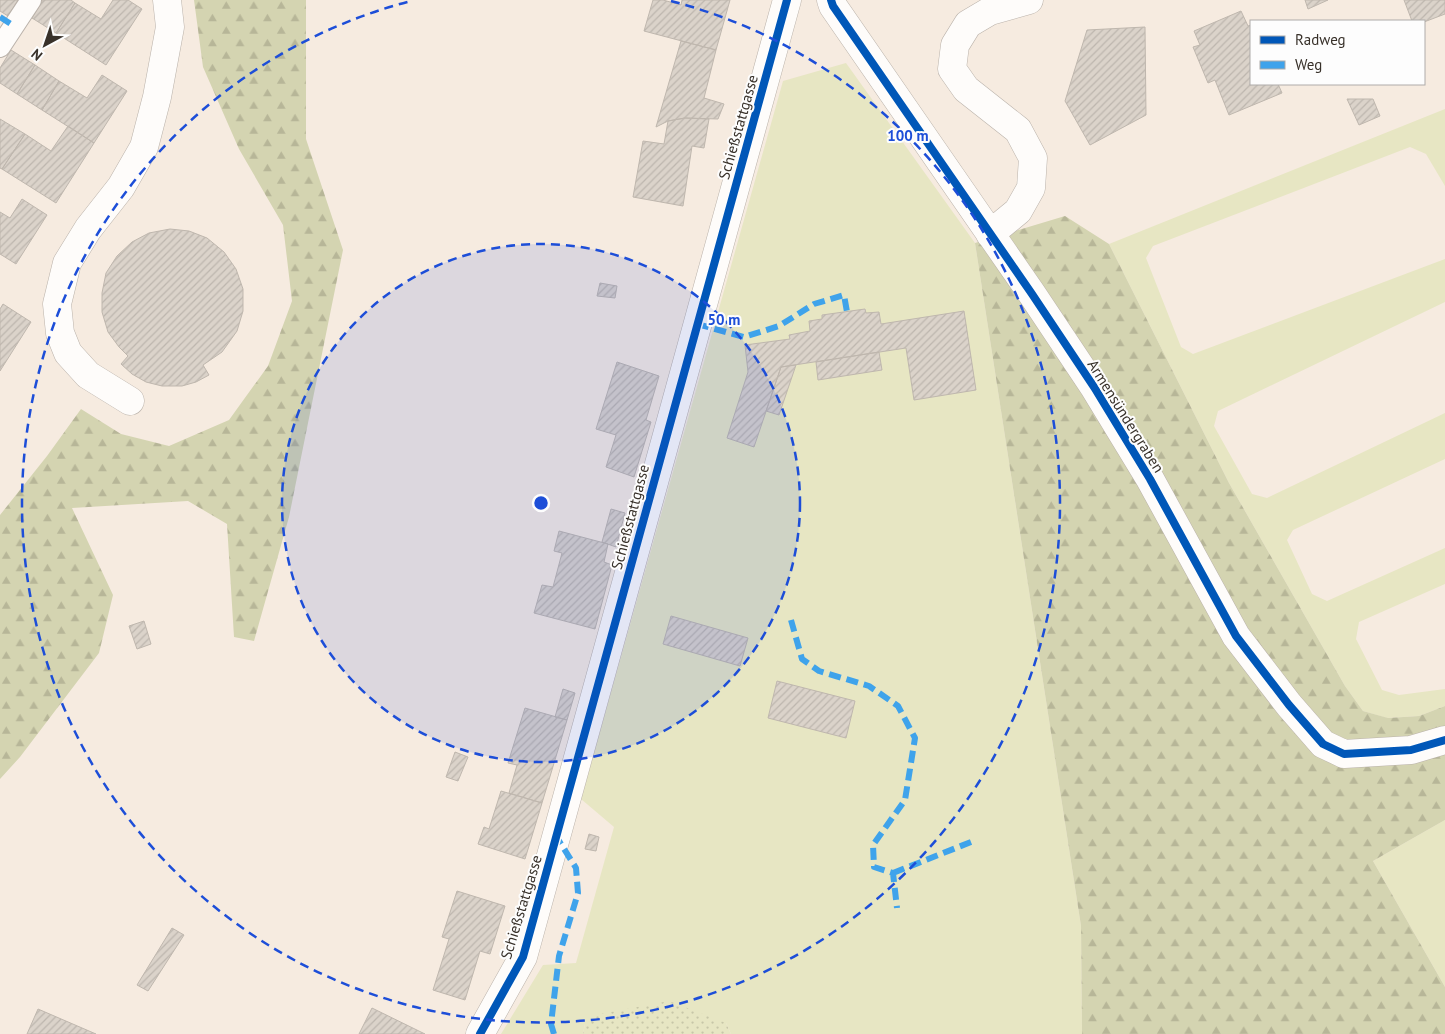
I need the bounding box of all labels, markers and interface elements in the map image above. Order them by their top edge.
north arrow [20,20,70,70]
legend [1250,20,1425,85]
text: Radweg [1295,30,1346,49]
text: N [27,45,46,65]
text: Weg [1295,55,1322,74]
street label: Schießstattgasse [714,72,762,182]
text: 100 m [887,126,929,145]
text: 50 m [708,310,740,329]
street label: Armensündergraben [1084,356,1168,476]
street label: Schießstattgasse [607,462,653,572]
centre of rings [532,494,550,512]
street label: Schießstattgasse [496,853,546,961]

